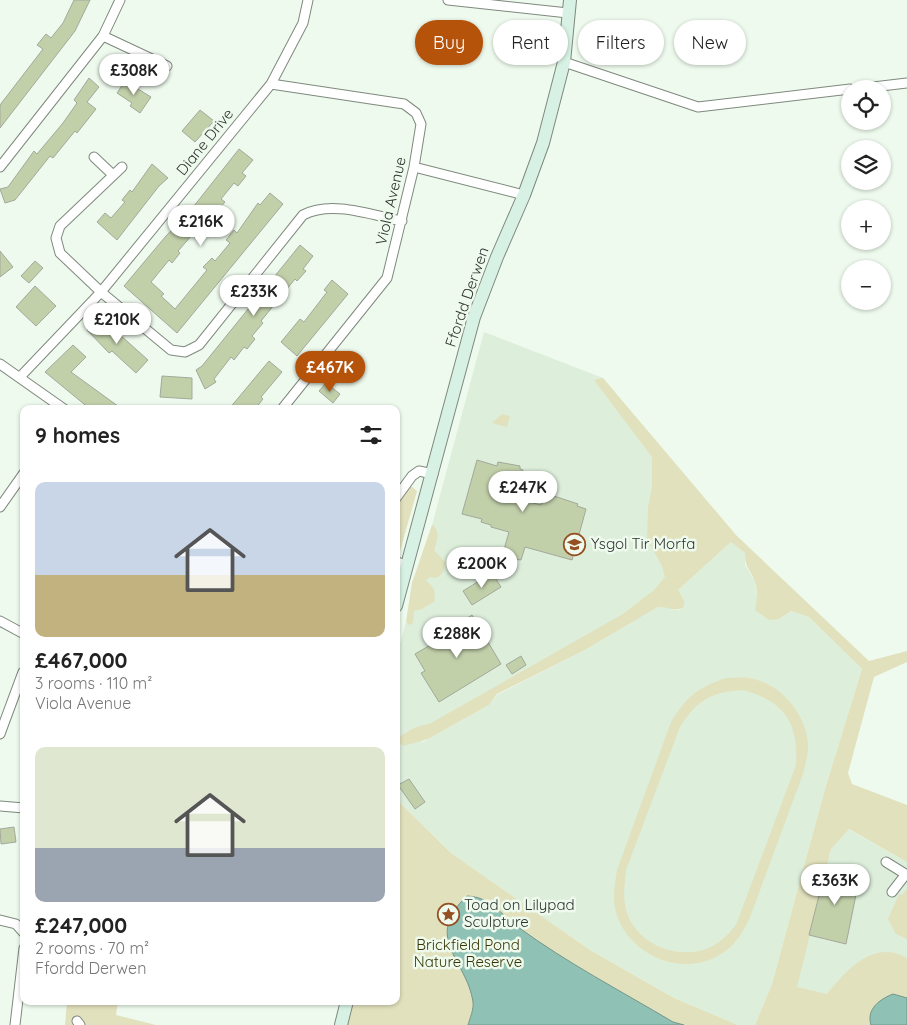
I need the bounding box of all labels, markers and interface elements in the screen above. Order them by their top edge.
chip: Buy [415,20,483,65]
chip: Rent [493,20,568,65]
chip: Filters [578,20,664,65]
chip: New [674,20,746,65]
pin: £308K [99,54,169,96]
text: £308K [110,60,158,80]
map controls [841,80,891,310]
button: locate [841,80,891,130]
street label: Diane Drive [172,104,237,179]
button: layers [841,140,891,190]
street label: Viola Avenue [371,155,410,247]
button: + [841,200,891,250]
pin: £216K [166,204,236,247]
text: £216K [179,211,223,231]
street label: Ffordd Derwen [441,244,493,349]
button: − [841,260,891,310]
pin: £233K [219,274,289,317]
text: £233K [231,281,277,301]
pin: £210K [82,302,152,345]
text: £210K [94,309,140,329]
pin: £467K [295,350,365,393]
text: £467K [306,357,354,377]
icon: filters [357,421,385,449]
text: 9 homes [35,422,120,448]
pin: £247K [488,470,558,513]
text: £247K [499,477,547,497]
icon: home [165,515,255,605]
school or university icon: Ysgol Tir Morfa [563,532,587,556]
place label: Ysgol Tir Morfa [591,534,695,553]
pin: £200K [447,546,517,589]
text: £200K [457,553,507,573]
pin: £288K [422,616,492,659]
text: £288K [433,623,481,643]
text: £467,000 [35,647,127,673]
text: 3 rooms · 110 m² [35,673,152,693]
text: Viola Avenue [35,693,131,713]
icon: home [165,780,255,870]
pin: £363K [800,864,870,906]
text: £363K [812,870,858,890]
place label: Toad on Lilypad Sculpture [464,895,575,931]
place icon: Toad on Lilypad Sculpture [436,902,460,926]
text: £247,000 [35,912,127,938]
park label: Brickfield Pond Nature Reserve [414,935,522,971]
text: 2 rooms · 70 m² [35,938,149,958]
text: Ffordd Derwen [35,958,146,978]

